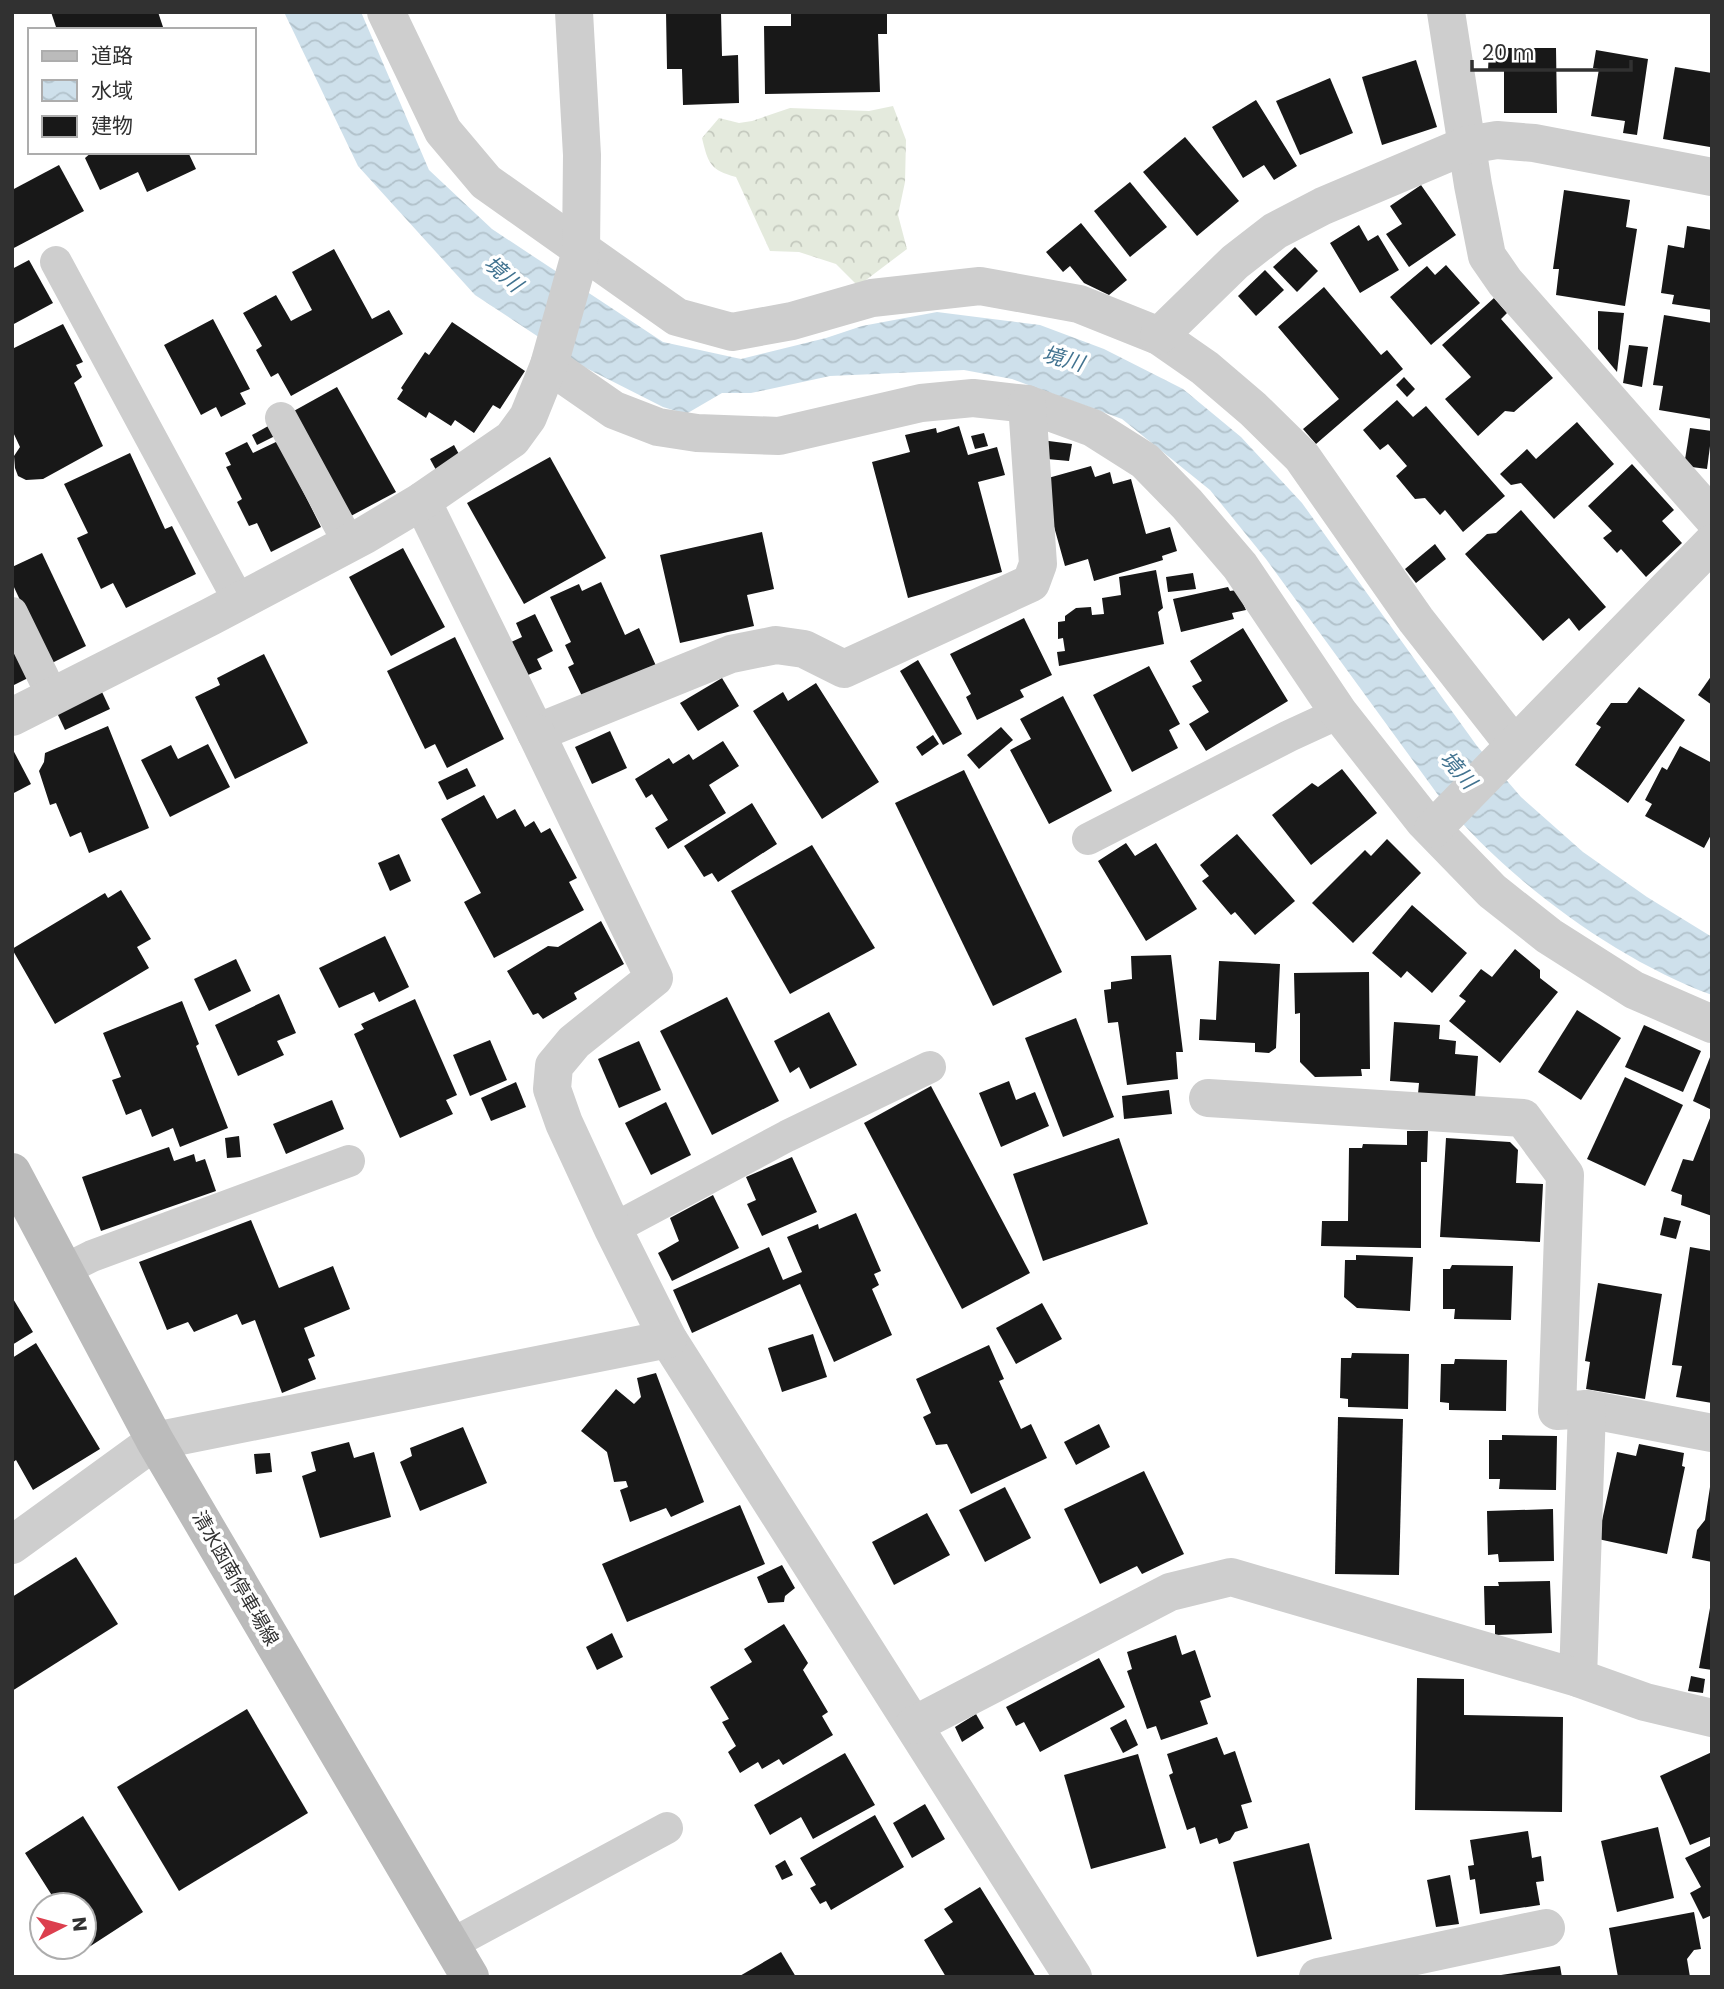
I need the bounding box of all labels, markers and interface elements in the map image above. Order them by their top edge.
legend [28,28,256,154]
scale bar [1472,28,1631,72]
text: 20 m [1482,38,1535,67]
text: 道路 [91,41,133,70]
text: 水域 [91,76,133,105]
text: 建物 [91,111,133,140]
water label: 境川 [478,249,530,300]
water label: 境川 [1039,339,1089,378]
water label: 境川 [1434,744,1485,796]
street label: 清水函南停車場線 [186,1506,285,1651]
north arrow [28,1891,98,1961]
text: N [65,1916,94,1933]

